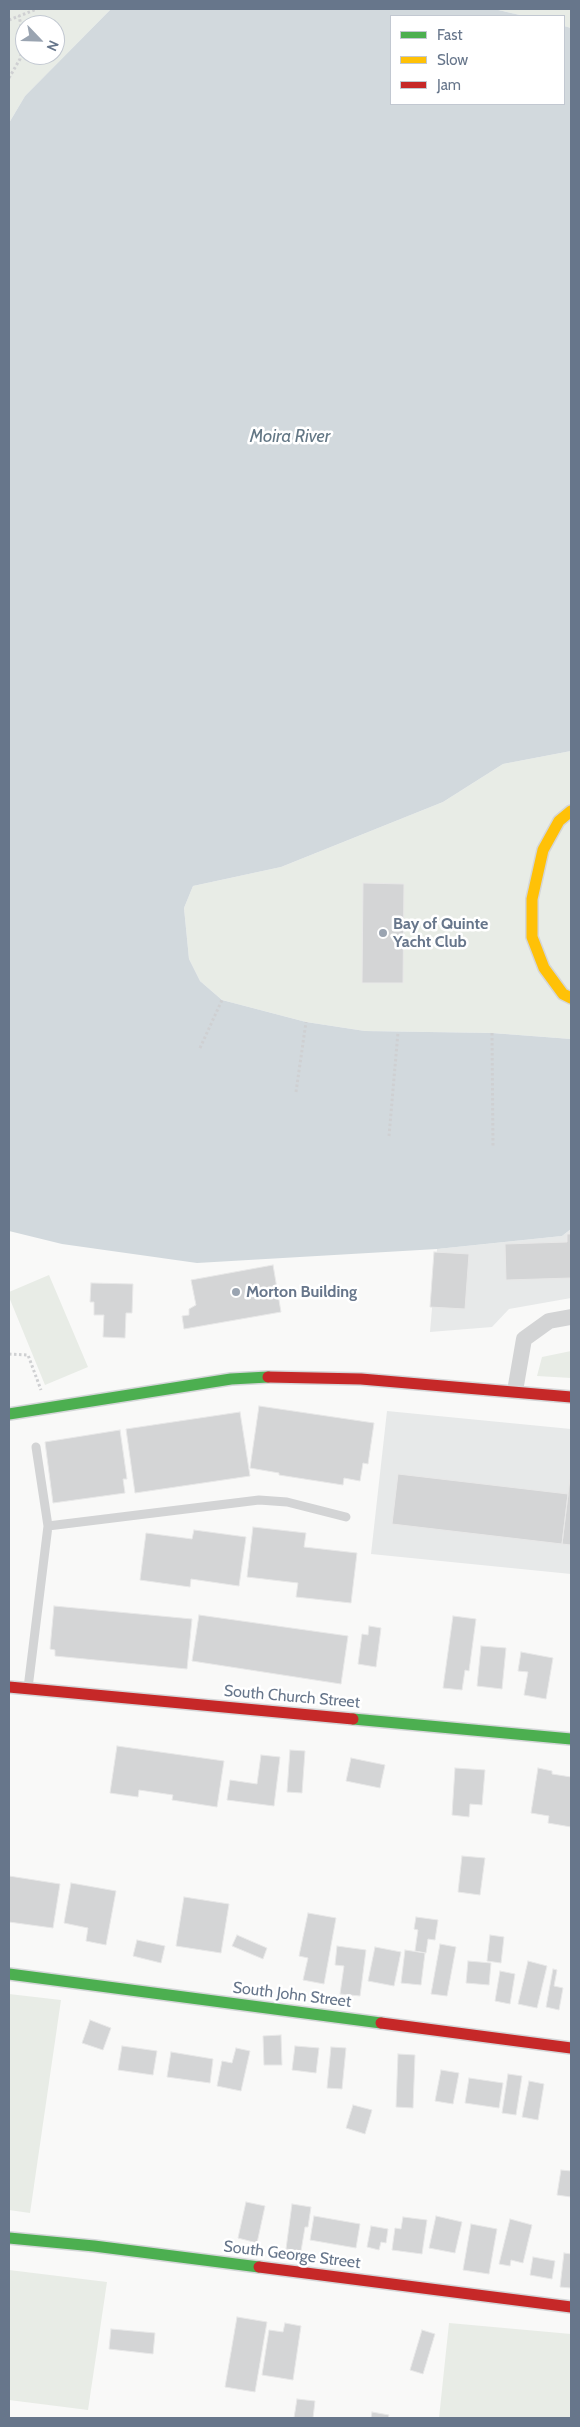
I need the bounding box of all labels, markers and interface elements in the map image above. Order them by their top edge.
north arrow [15,15,65,65]
legend [390,15,565,105]
text: Fast [437,26,462,44]
text: N [43,38,63,54]
text: Slow [437,51,468,69]
text: Jam [437,76,461,94]
water label: Moira River [250,426,330,448]
place label: Bay of Quinte Yacht Club [393,914,488,952]
marker: Bay of Quinte Yacht Club [377,927,389,939]
place label: Morton Building [246,1282,357,1302]
marker: Morton Building [230,1286,242,1298]
street label: South Church Street [223,1681,361,1713]
street label: South John Street [232,1978,352,2012]
street label: South George Street [222,2237,362,2273]

